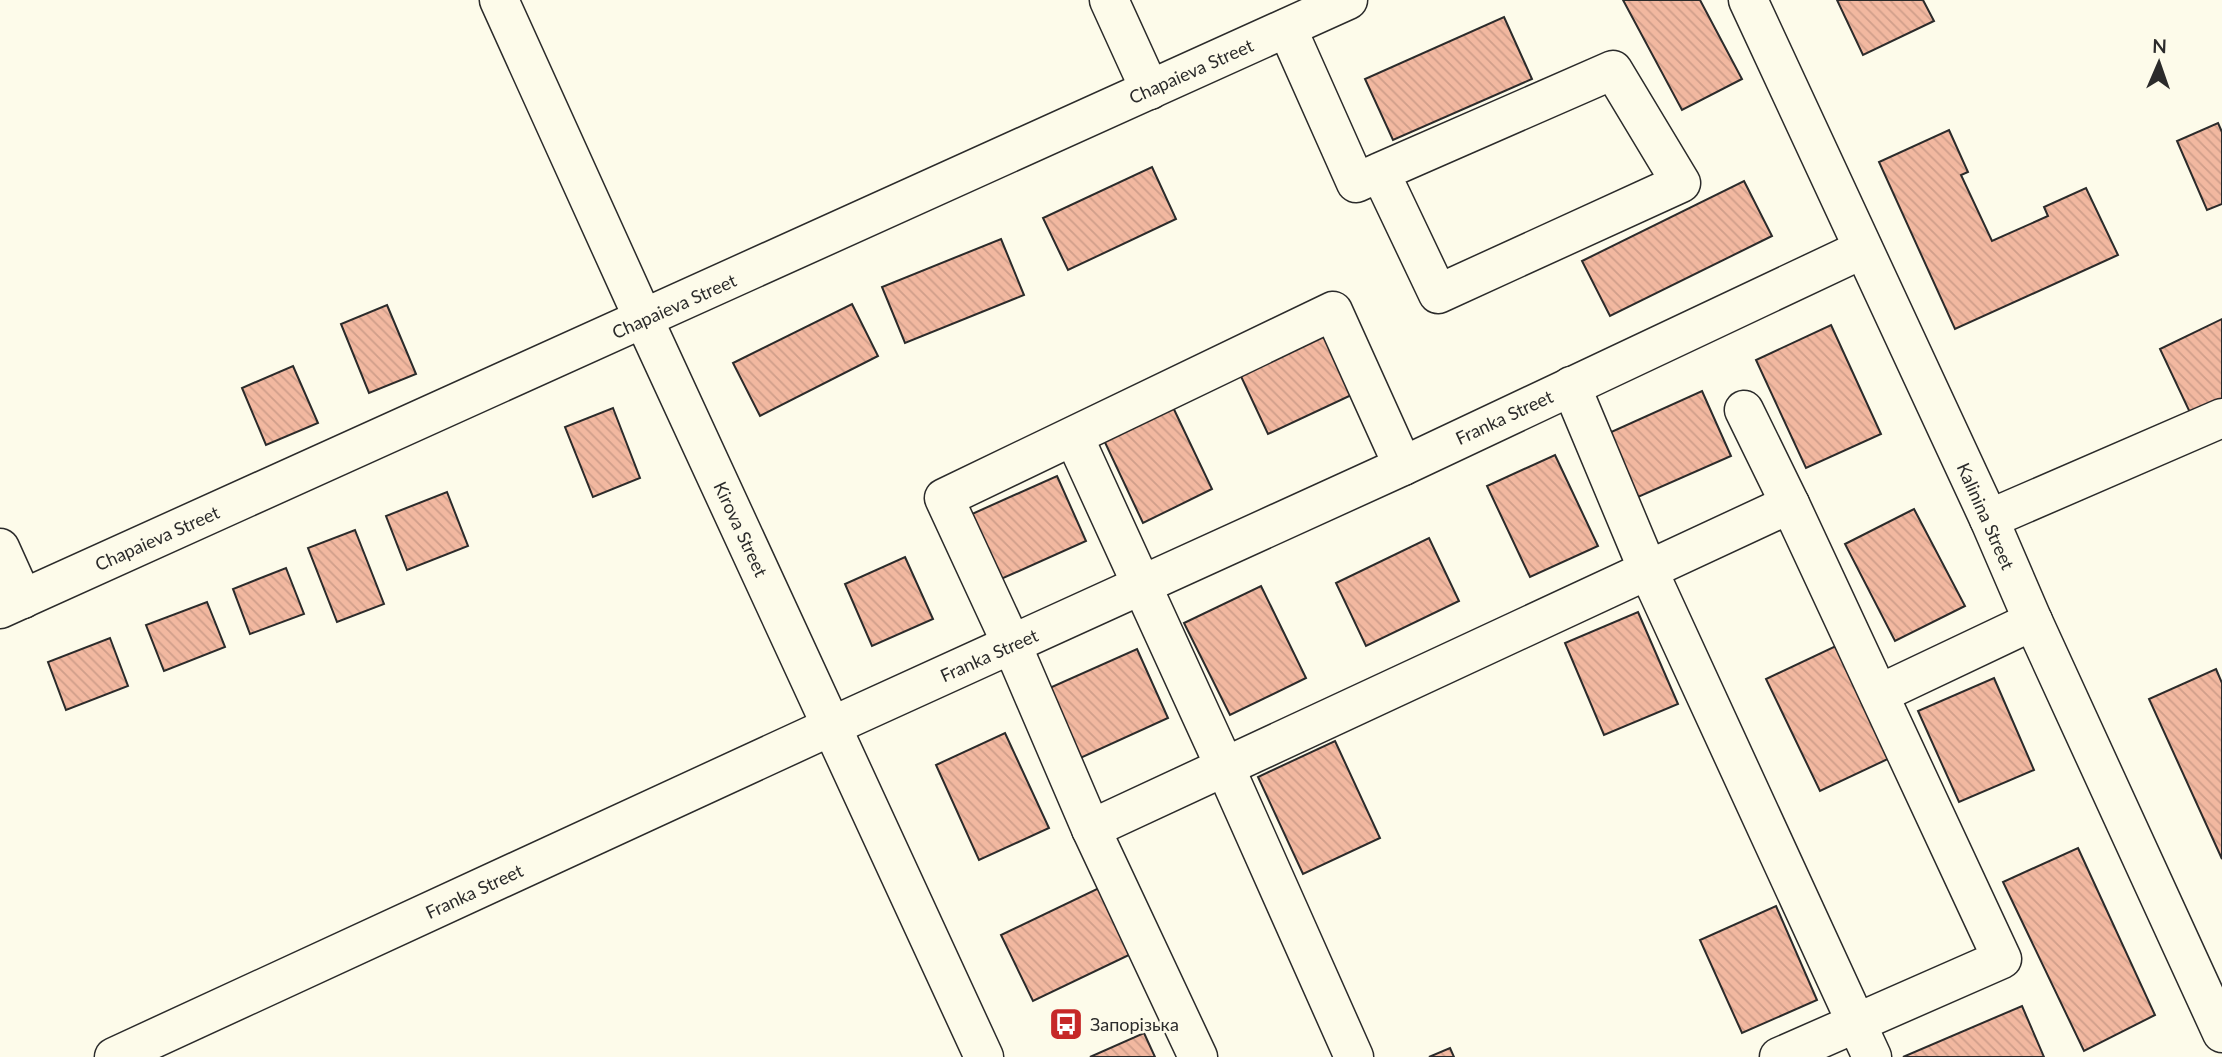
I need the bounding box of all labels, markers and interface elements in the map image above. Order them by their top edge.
north arrow [2124,28,2194,98]
street label: Chapaieva Street [1125,34,1257,108]
text: N [2152,34,2167,57]
street label: Chapaieva Street [608,269,740,343]
street label: Franka Street [1452,385,1557,449]
street label: Kalinina Street [1953,459,2020,573]
street label: Kirova Street [709,478,773,581]
street label: Chapaieva Street [91,501,223,575]
street label: Franka Street [937,623,1042,686]
street label: Franka Street [422,859,527,923]
bus stop icon: Запорізька [1047,1005,1085,1043]
place label: Запорізька [1090,1013,1179,1035]

